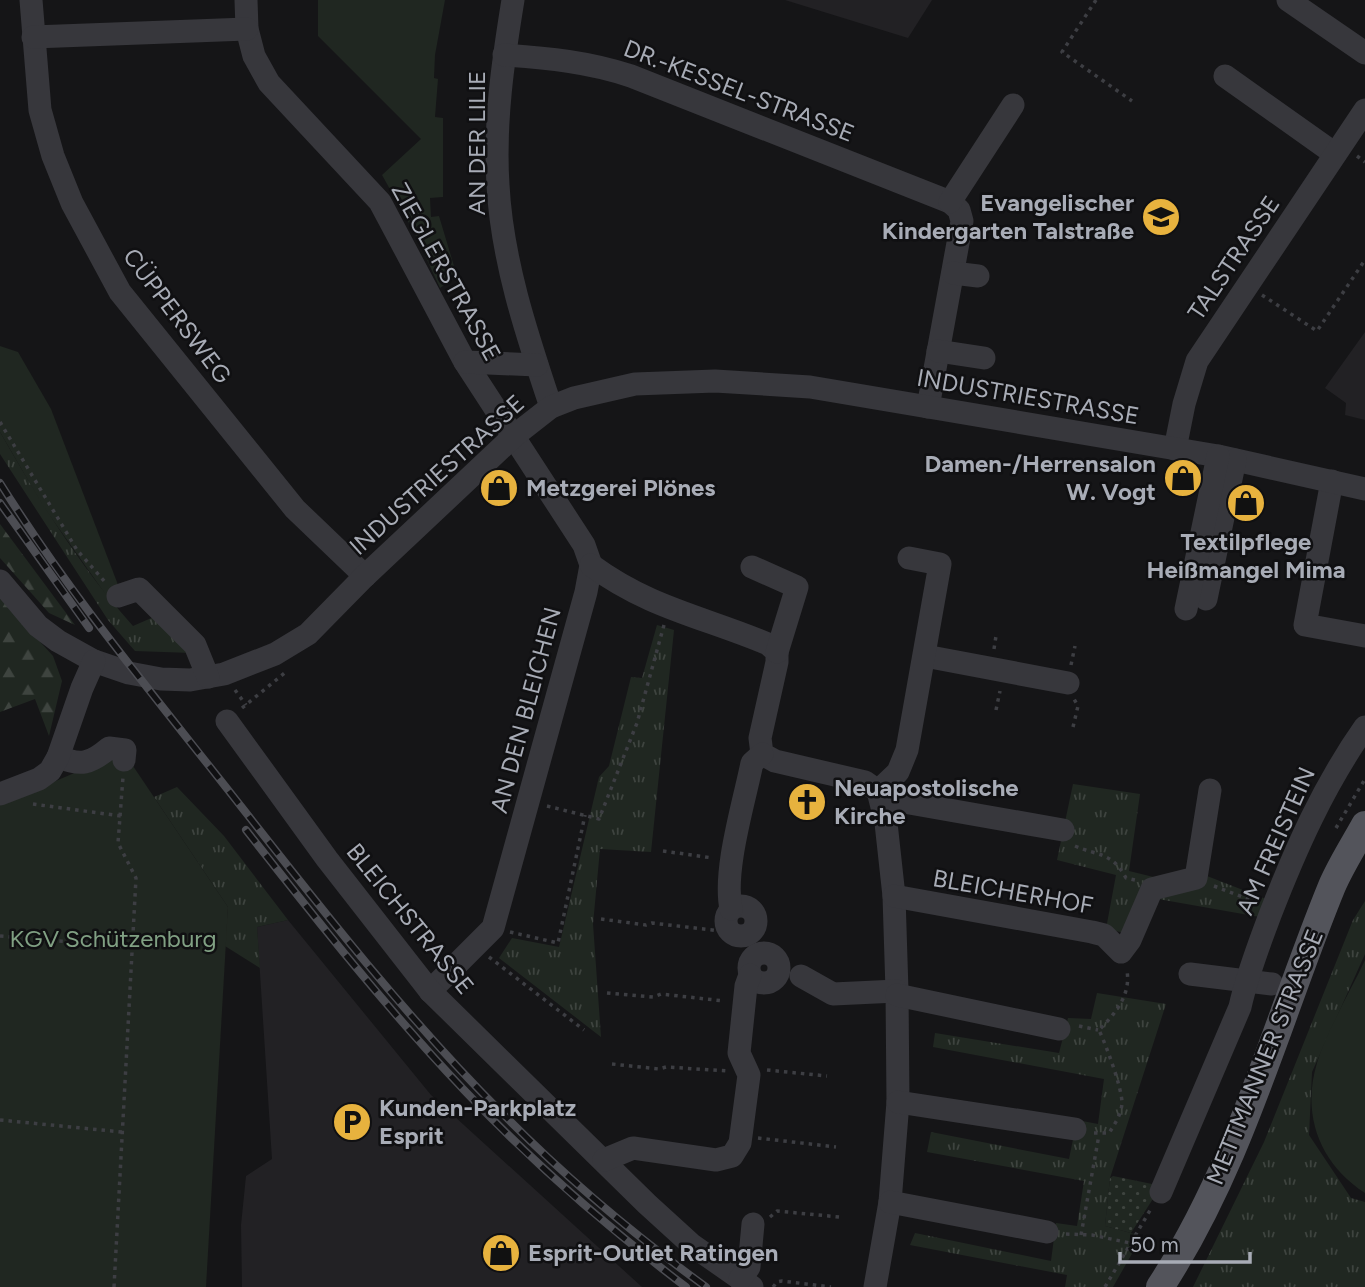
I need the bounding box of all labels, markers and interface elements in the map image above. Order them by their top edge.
street label: DR.-KESSEL-STRASSE [620,33,859,148]
street label: AN DER LILIE [462,71,491,215]
street label: ZIEGLERSTRASSE [386,178,507,366]
place label: Evangelischer Kindergarten Talstraße [882,188,1134,245]
street label: TALSTRASSE [1181,190,1286,325]
school or university icon: Evangelischer Kindergarten Talstraße [1140,196,1182,238]
street label: CÜPPERSWEG [117,242,238,389]
street label: INDUSTRIESTRASSE [915,363,1142,430]
street label: INDUSTRIESTRASSE [343,388,530,561]
place label: Damen-/Herrensalon W. Vogt [925,449,1156,506]
shop icon: Damen-/Herrensalon W. Vogt [1162,457,1204,499]
shop icon: Metzgerei Plönes [478,467,520,509]
place label: Metzgerei Plönes [526,473,716,502]
shop icon: Textilpflege Heißmangel Mima [1225,482,1267,524]
place label: Textilpflege Heißmangel Mima [1147,527,1345,584]
street label: AN DEN BLEICHEN [484,604,567,816]
street label: AM FREISTEIN [1230,762,1321,919]
place label: Neuapostolische Kirche [834,773,1019,830]
church icon: Neuapostolische Kirche [786,781,828,823]
street label: BLEICHSTRASSE [341,837,480,1000]
street label: BLEICHERHOF [931,863,1095,920]
park label: KGV Schützenburg [10,924,216,953]
street label: METTMANNER STRASSE [1200,925,1329,1189]
place label: Kunden-Parkplatz Esprit [379,1093,576,1150]
parking icon: Kunden-Parkplatz Esprit [331,1101,373,1143]
scale bar [1120,1220,1250,1264]
shop icon: Esprit-Outlet Ratingen [480,1232,522,1274]
text: 50 m [1130,1232,1179,1257]
place label: Esprit-Outlet Ratingen [528,1238,779,1267]

